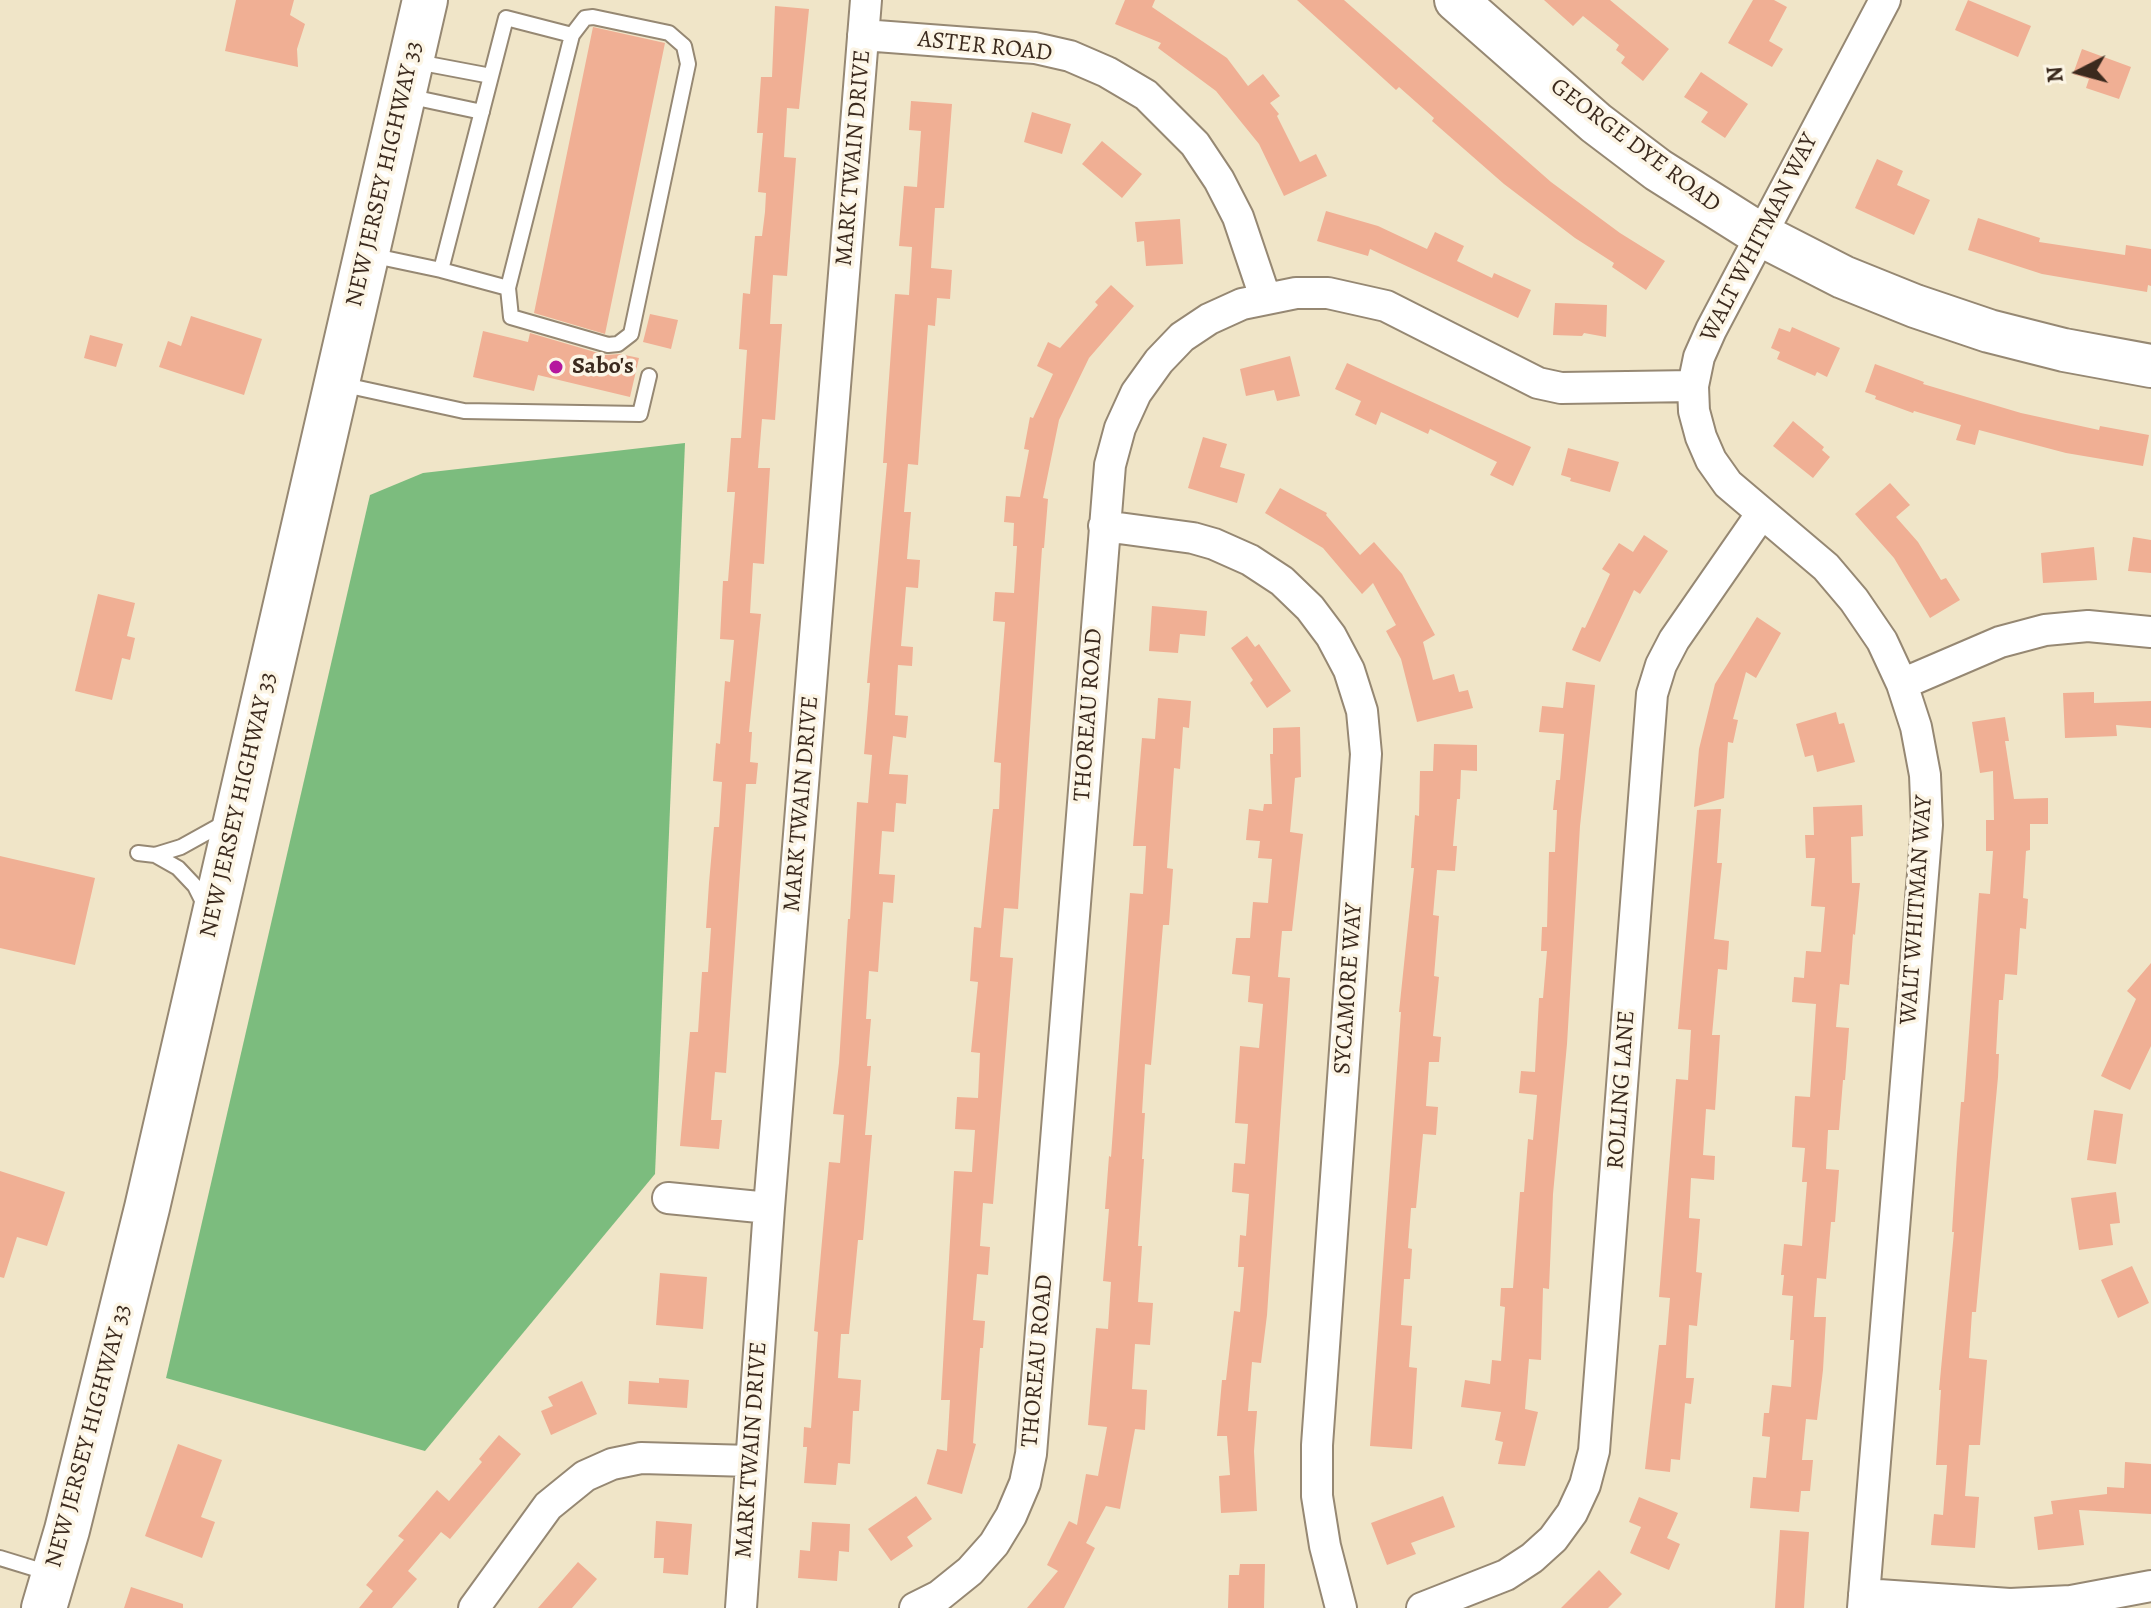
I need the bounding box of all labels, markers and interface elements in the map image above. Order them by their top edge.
street label: ASTER ROAD [916,26,1054,68]
north arrow [2039,32,2119,112]
street label: NEW JERSEY HIGHWAY 33 [340,38,430,310]
street label: MARK TWAIN DRIVE [830,49,878,267]
text: N [2039,65,2071,84]
street label: GEORGE DYE ROAD [1544,73,1726,219]
street label: WALT WHITMAN WAY [1695,129,1825,347]
place label: Sabo's [572,353,634,381]
marker: Sabo's [547,358,565,376]
street label: THOREAU ROAD [1069,628,1109,802]
street label: NEW JERSEY HIGHWAY 33 [194,669,284,941]
street label: MARK TWAIN DRIVE [778,695,826,913]
street label: WALT WHITMAN WAY [1895,794,1939,1026]
street label: SYCAMORE WAY [1329,902,1369,1076]
street label: ROLLING LANE [1602,1010,1642,1170]
street label: THOREAU ROAD [1016,1273,1060,1449]
street label: NEW JERSEY HIGHWAY 33 [40,1301,138,1571]
street label: MARK TWAIN DRIVE [730,1341,774,1559]

